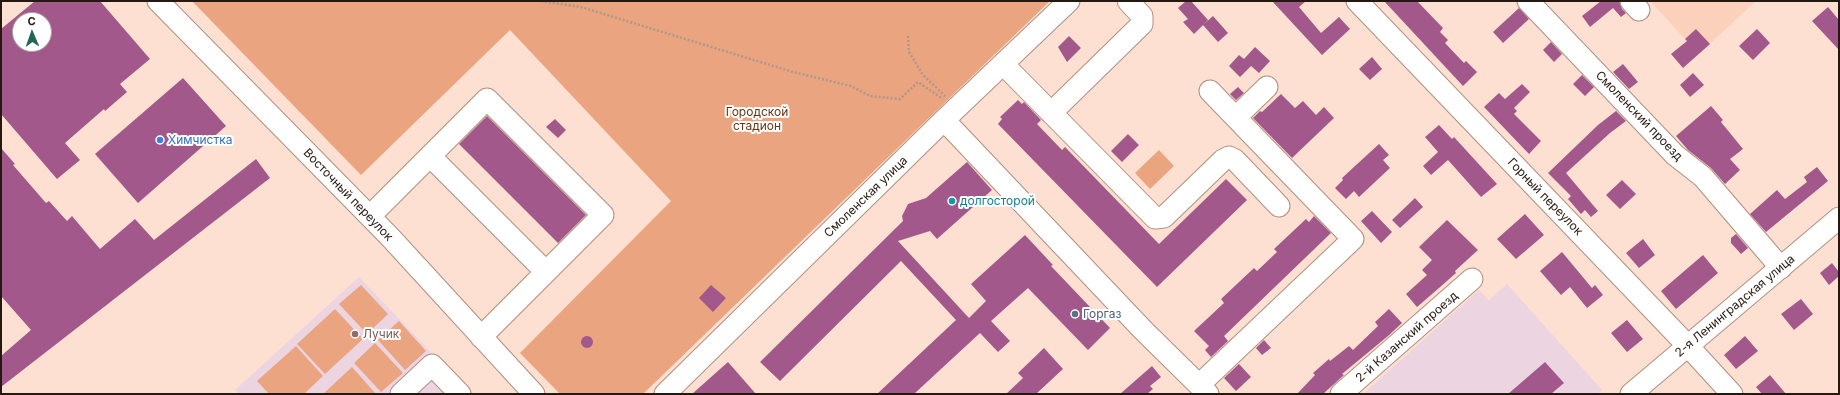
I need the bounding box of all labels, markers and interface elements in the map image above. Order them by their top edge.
north arrow [12,12,52,52]
text: С [27,14,36,28]
street label: Смоленский проезд [1592,68,1686,164]
park label: Городской стадион [726,105,788,133]
place label: Химчистка [168,133,232,147]
marker: Химчистка [155,135,165,145]
street label: Восточный переулок [300,146,396,244]
street label: Смоленская улица [821,153,911,241]
street label: Горный переулок [1504,155,1586,239]
place label: долгосторой [960,194,1035,208]
marker: долгосторой [947,196,957,206]
street label: 2-я Ленинградская улица [1672,252,1798,360]
street label: 2-й Казанский проезд [1353,289,1461,385]
place label: Горгаз [1083,307,1121,321]
marker: Горгаз [1070,309,1080,319]
place label: Лучик [363,327,399,341]
marker: Лучик [350,329,360,339]

